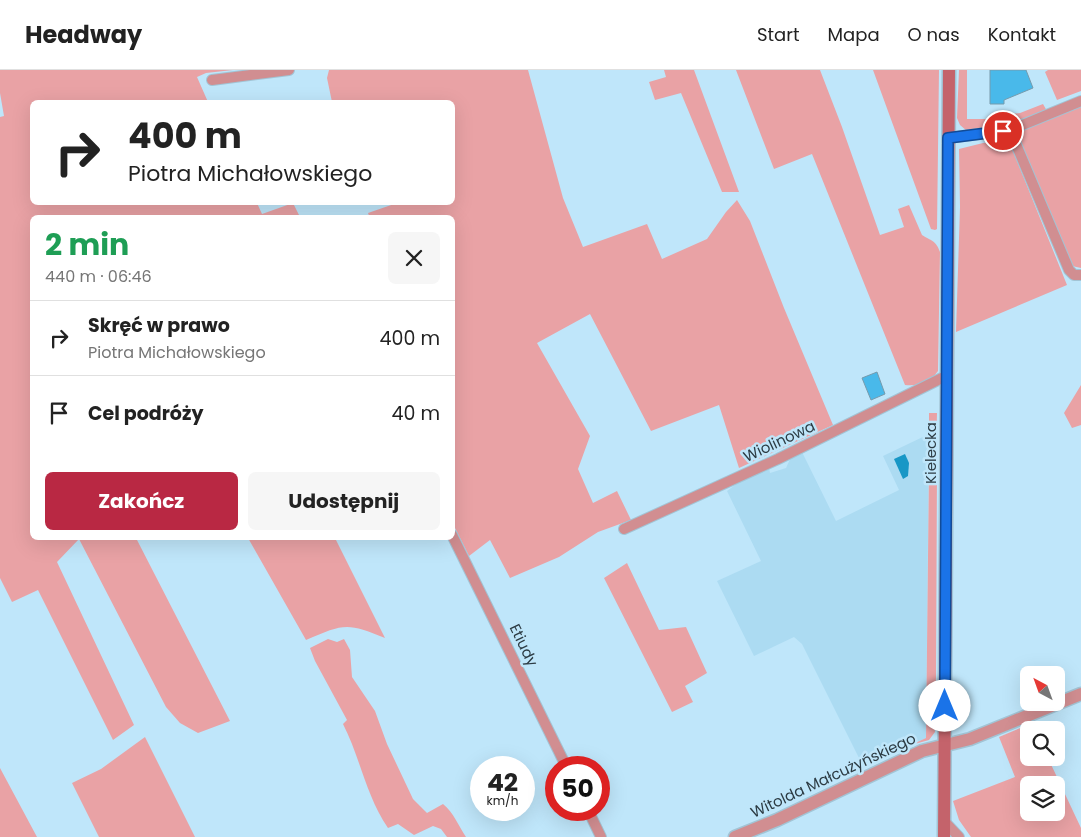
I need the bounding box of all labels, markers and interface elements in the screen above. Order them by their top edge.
text: Headway [25,18,142,51]
text: Start [757,22,800,47]
text: Mapa [828,22,880,47]
text: O nas [908,22,960,47]
text: Kontakt [988,22,1056,47]
pin [982,110,1024,152]
text: 400 m [128,111,242,160]
icon: arrive [989,117,1017,145]
icon: right [45,120,110,185]
text: Piotra Michałowskiego [128,158,372,189]
text: 2 min [45,223,129,266]
button: close [388,232,440,284]
text: 440 m · 06:46 [45,265,152,288]
text: Skręć w prawo [88,312,230,339]
icon: right [45,324,73,352]
text: 400 m [380,325,440,352]
text: Piotra Michałowskiego [88,341,266,364]
icon: arrive [45,399,73,427]
text: Cel podróży [88,400,203,427]
text: 40 m [391,400,440,427]
street label: Wiolinowa [740,415,818,467]
street label: Kielecka [920,422,941,484]
button: Zakończ [45,472,238,530]
button: Udostępnij [248,472,440,530]
street label: Etiudy [505,620,544,670]
north arrow [1020,666,1065,711]
map controls [1020,666,1065,821]
position arrow [918,679,970,731]
button: search [1020,721,1065,766]
street label: Witolda Małcużyńskiego [747,727,919,823]
speed limit sign: 50 [545,756,610,821]
text: 42 [487,765,518,800]
button: layers [1020,776,1065,821]
text: km/h [487,792,518,809]

